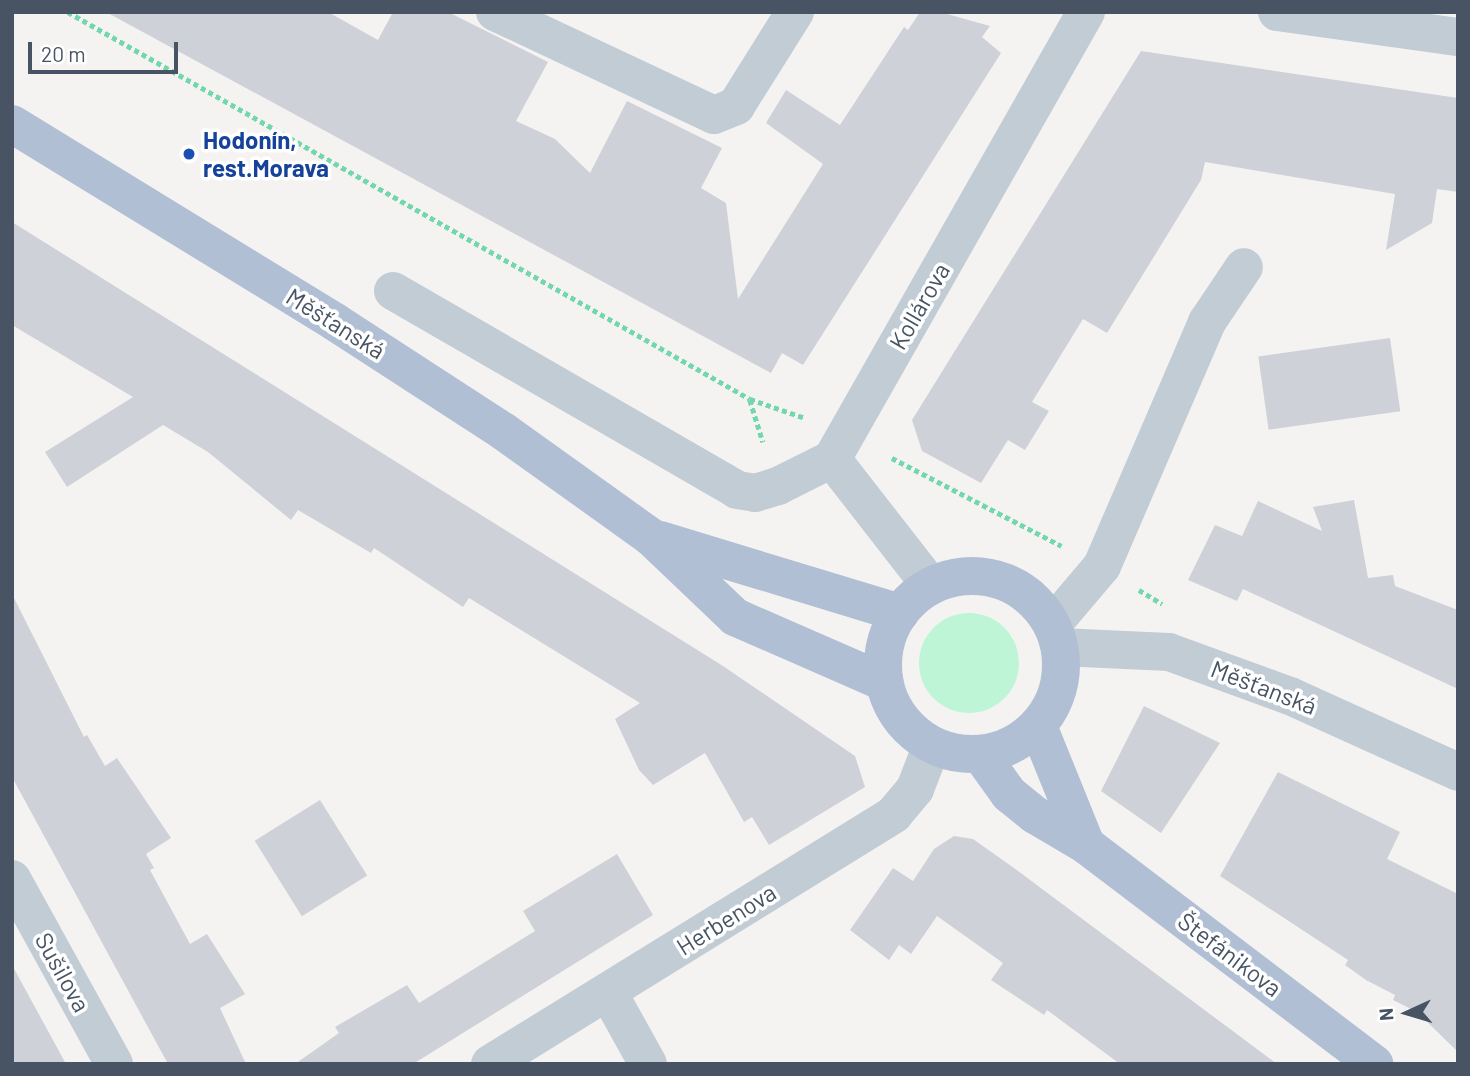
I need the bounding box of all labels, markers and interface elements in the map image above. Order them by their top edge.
scale bar [32,28,182,72]
text: 20 m [41,41,86,66]
place label: Hodonín, rest.Morava [203,126,329,182]
marker: Hodonín, rest.Morava [181,146,197,162]
street label: Kollárova [883,258,955,354]
street label: Měšťanská [281,281,391,365]
street label: Měšťanská [1207,654,1321,720]
street label: Herbenova [671,877,781,961]
street label: Štefánikova [1173,906,1287,1002]
street label: Sušilova [30,927,96,1017]
north arrow [1372,978,1442,1048]
text: N [1374,1007,1397,1022]

